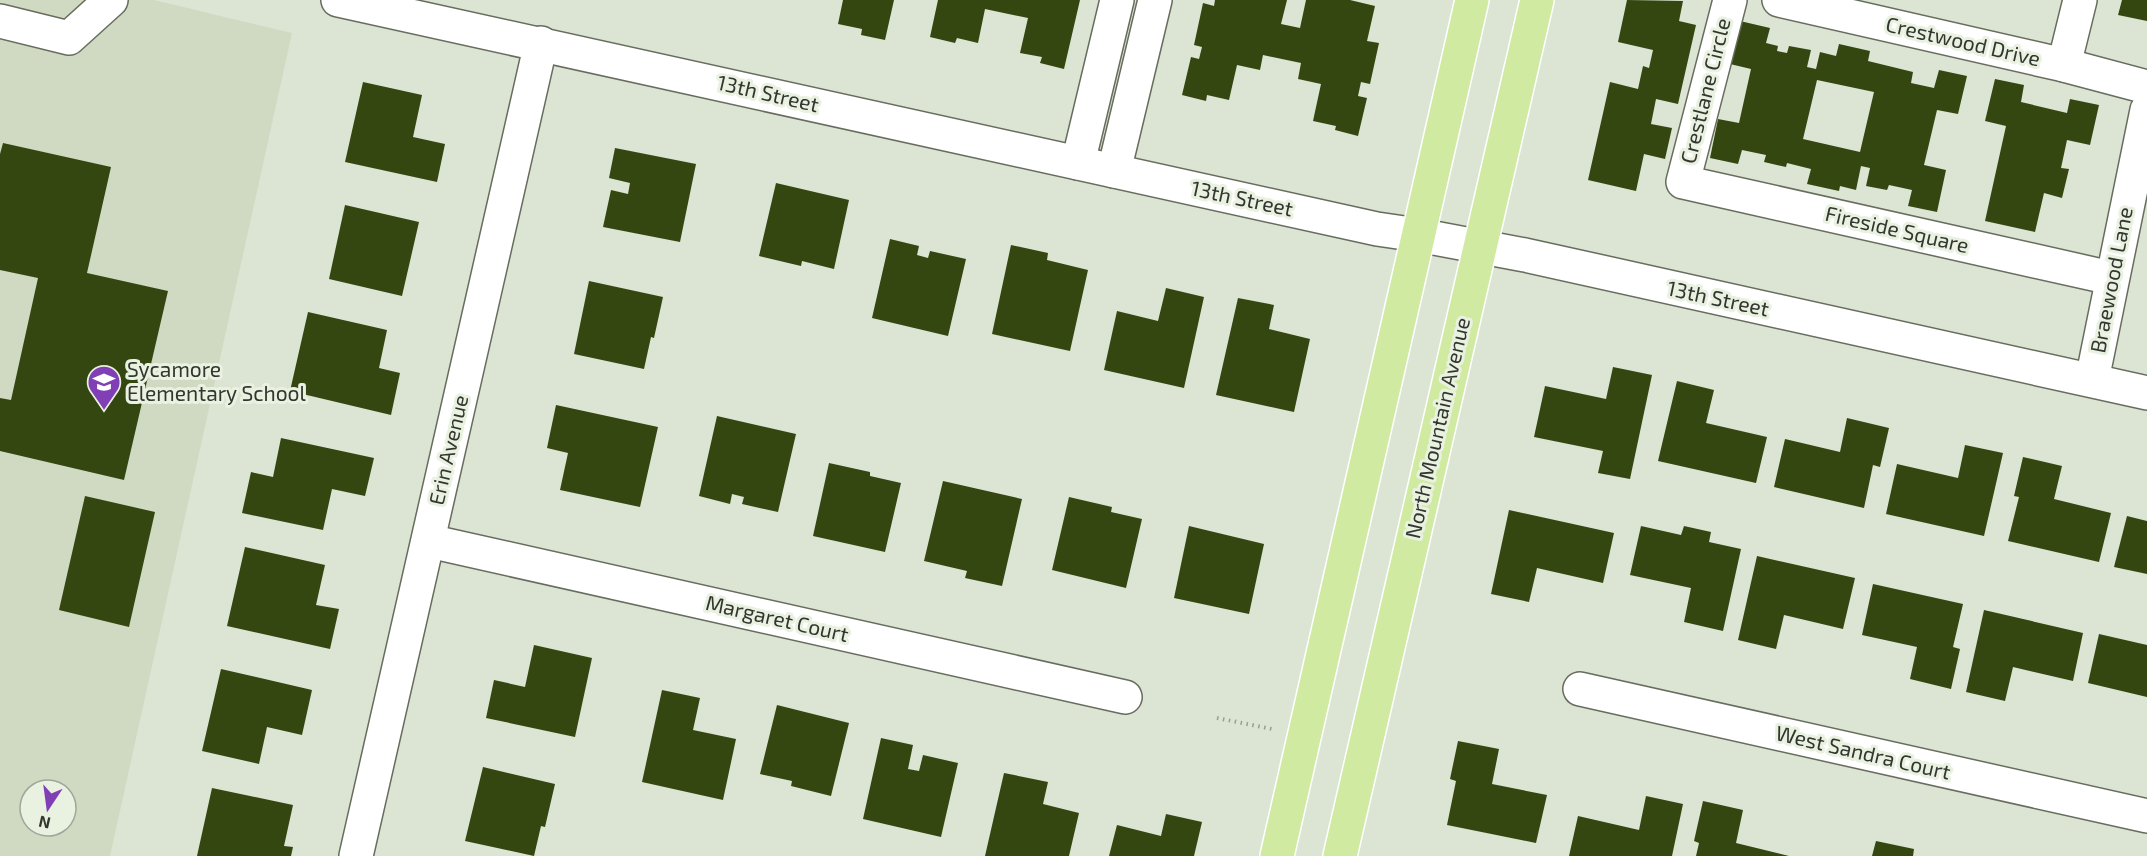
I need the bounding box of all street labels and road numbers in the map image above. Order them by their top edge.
street label: Crestwood Drive [1884,11,2043,70]
street label: Crestlane Circle [1674,15,1735,166]
street label: 13th Street [715,69,821,116]
street label: 13th Street [1189,175,1295,220]
street label: Fireside Square [1823,200,1972,257]
street label: Braewood Lane [2084,205,2137,355]
street label: 13th Street [1665,275,1771,320]
street label: North Mountain Avenue [1399,315,1474,541]
street label: Erin Avenue [423,392,472,507]
street label: Margaret Court [703,589,851,646]
street label: West Sandra Court [1773,719,1953,784]

